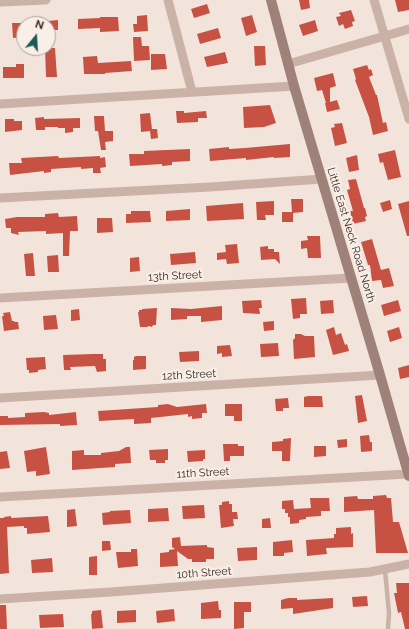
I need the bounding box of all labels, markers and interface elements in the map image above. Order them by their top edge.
north arrow [16,16,56,56]
text: N [34,18,46,33]
street label: Little East Neck Road North [324,166,378,304]
street label: 13th Street [148,268,202,284]
street label: 12th Street [162,367,216,383]
street label: 11th Street [176,465,230,481]
street label: 10th Street [176,565,232,581]

